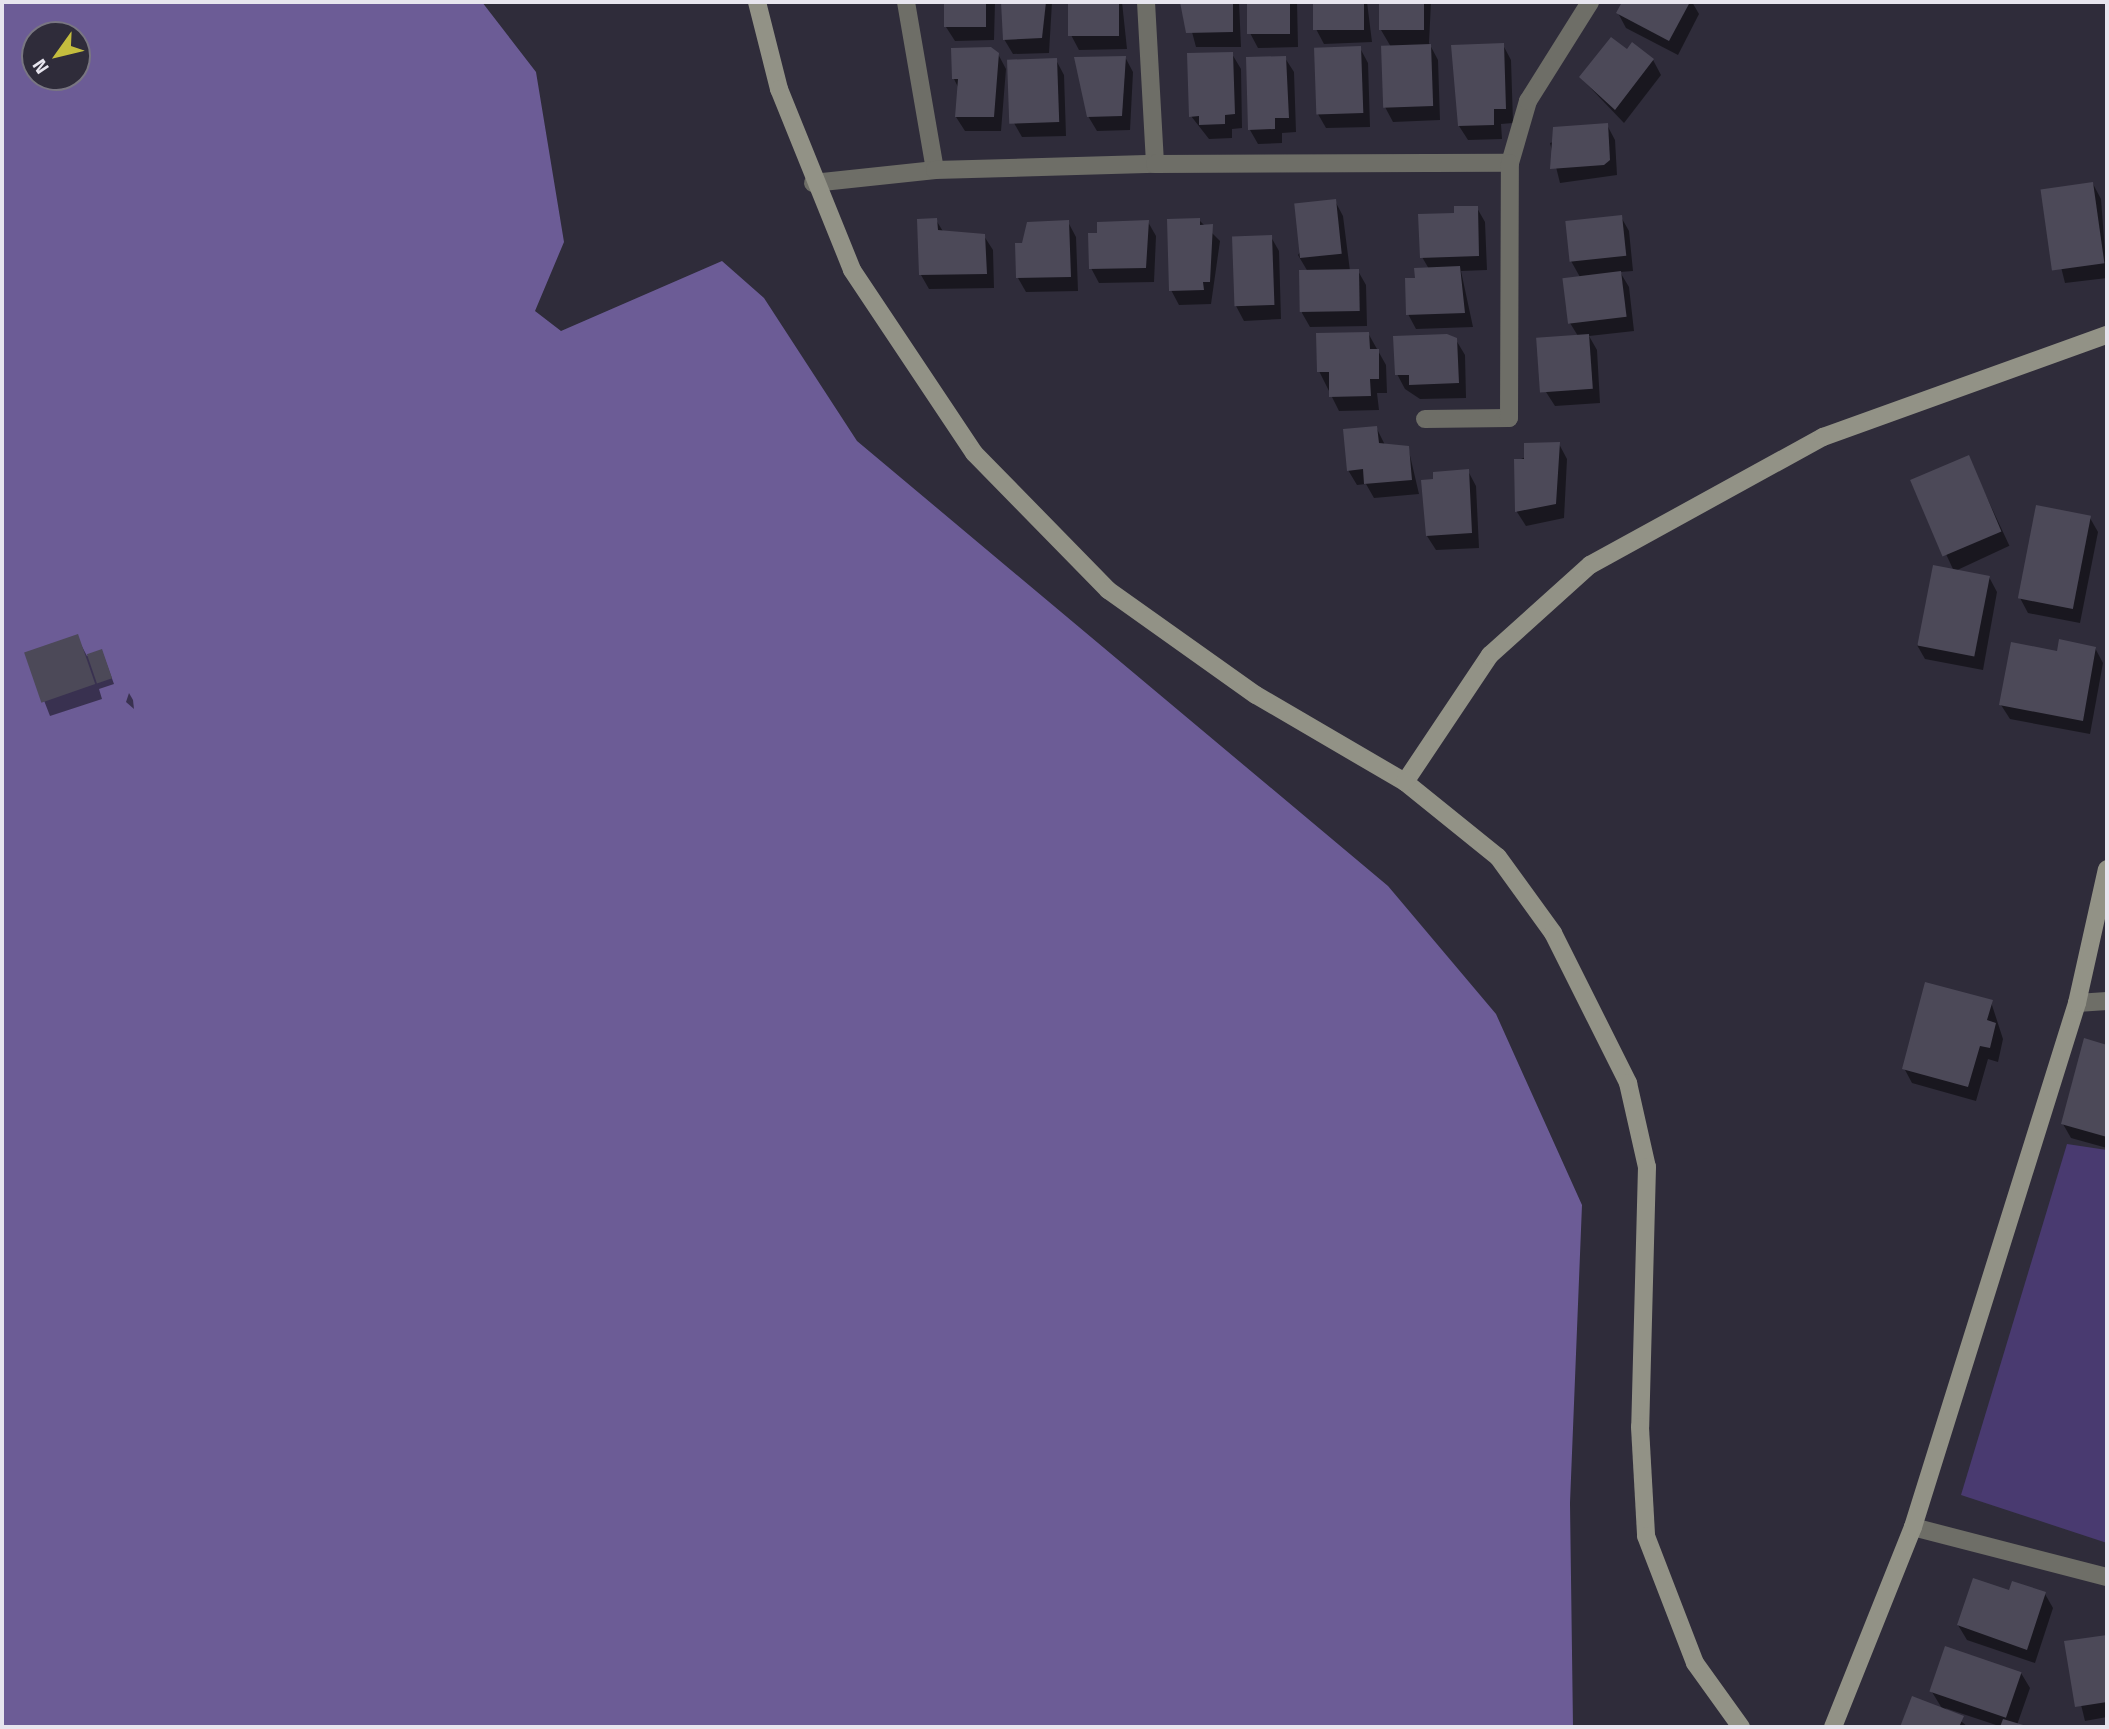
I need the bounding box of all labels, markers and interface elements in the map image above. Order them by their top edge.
north arrow [21,21,91,91]
text: N [24,53,56,80]

